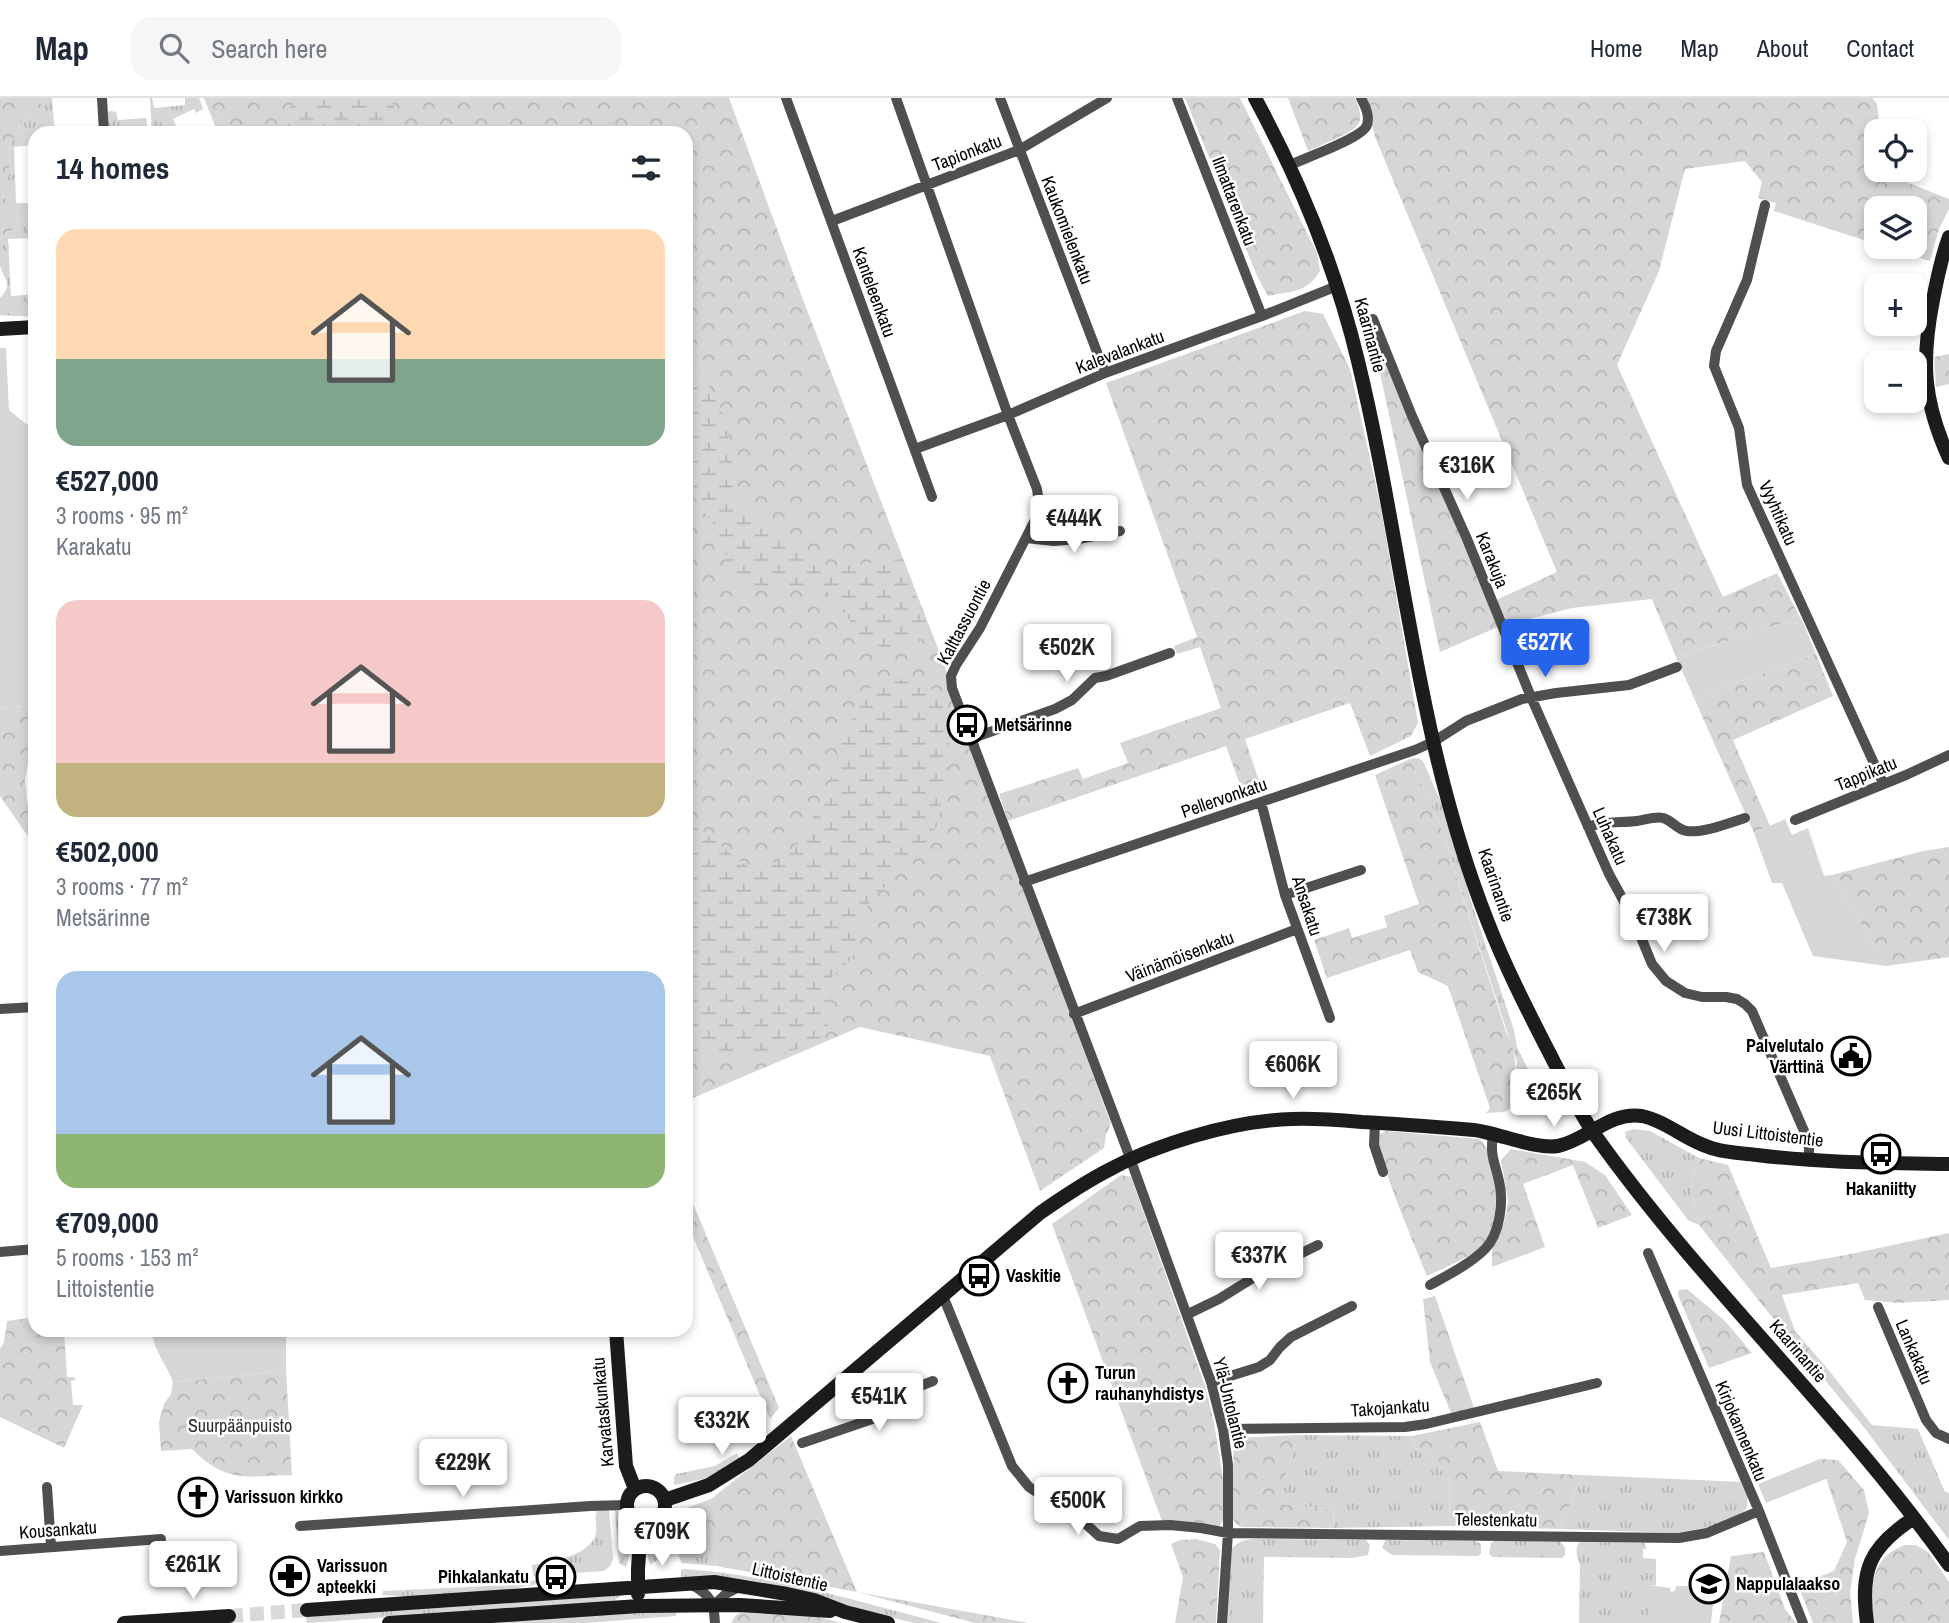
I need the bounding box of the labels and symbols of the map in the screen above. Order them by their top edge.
street label: Tapionkatu [928,128,1005,177]
street label: Ilmattarenkatu [1206,153,1263,249]
street label: Kaukomielenkatu [1035,172,1100,288]
street label: Kanteleenkatu [847,243,902,340]
street label: Kaarinantie [1349,295,1392,375]
street label: Kalevalankatu [1072,323,1168,380]
pin: €316K [1418,442,1516,502]
street label: Vyyhtikatu [1753,476,1804,549]
pin: €444K [1025,496,1123,555]
street label: Karakuja [1470,528,1515,591]
street label: Kalttassuontie [931,575,997,669]
pin: €527K [1496,620,1594,679]
pin: €502K [1018,624,1116,684]
bus stop icon: Metsärinne [946,704,988,746]
place label: Metsärinne [994,712,1072,737]
street label: Tappikatu [1831,750,1900,797]
street label: Pellervonkatu [1177,771,1270,824]
street label: Luhakatu [1587,803,1634,869]
street label: Kaarinantie [1472,845,1521,925]
street label: Ansakatu [1286,872,1329,939]
pin: €738K [1615,894,1713,954]
street label: Väinämöisenkatu [1122,924,1237,989]
place label: Palvelutalo Värttinä [1746,1033,1825,1079]
public building icon: Palvelutalo Värttinä [1830,1035,1872,1077]
pin: €606K [1244,1042,1342,1101]
pin: €265K [1505,1070,1603,1129]
street label: Uusi Littoistentie [1711,1114,1825,1153]
bus stop icon: Hakaniitty [1860,1133,1902,1175]
place label: Hakaniitty [1846,1176,1917,1201]
pin: €337K [1210,1232,1308,1292]
bus stop icon: Vaskitie [958,1255,1000,1297]
place label: Vaskitie [1006,1263,1061,1288]
street label: Kaarinantie [1764,1314,1833,1388]
street label: Lankakatu [1890,1316,1939,1388]
street label: Ylä-Untolantie [1207,1354,1254,1451]
street label: Karvataskunkatu [585,1356,620,1468]
place label: Turun rauhanyhdistys [1095,1360,1204,1406]
church icon: Turun rauhanyhdistys [1047,1362,1089,1404]
pin: €541K [830,1374,928,1433]
street label: Kirjokannenkatu [1709,1377,1774,1485]
street label: Takojankatu [1350,1392,1430,1423]
pin: €332K [673,1398,771,1457]
park label: Suurpäänpuisto [188,1413,292,1438]
pin: €229K [414,1440,512,1499]
church icon: Varissuon kirkko [177,1476,219,1518]
pin: €500K [1029,1478,1127,1537]
place label: Varissuon kirkko [225,1484,343,1509]
street label: Telestenkatu [1454,1506,1538,1533]
pin: €709K [613,1508,711,1568]
street label: Kousankatu [18,1514,98,1545]
pin: €261K [144,1542,242,1601]
place label: Varissuon apteekki [317,1553,388,1599]
pharmacy icon: Varissuon apteekki [269,1555,311,1597]
bus stop icon: Pihkalankatu [535,1556,577,1598]
street label: Littoistentie [750,1556,831,1597]
school or university icon: Nappulalaakso [1688,1563,1730,1605]
place label: Pihkalankatu [438,1564,529,1589]
place label: Nappulalaakso [1736,1571,1840,1596]

